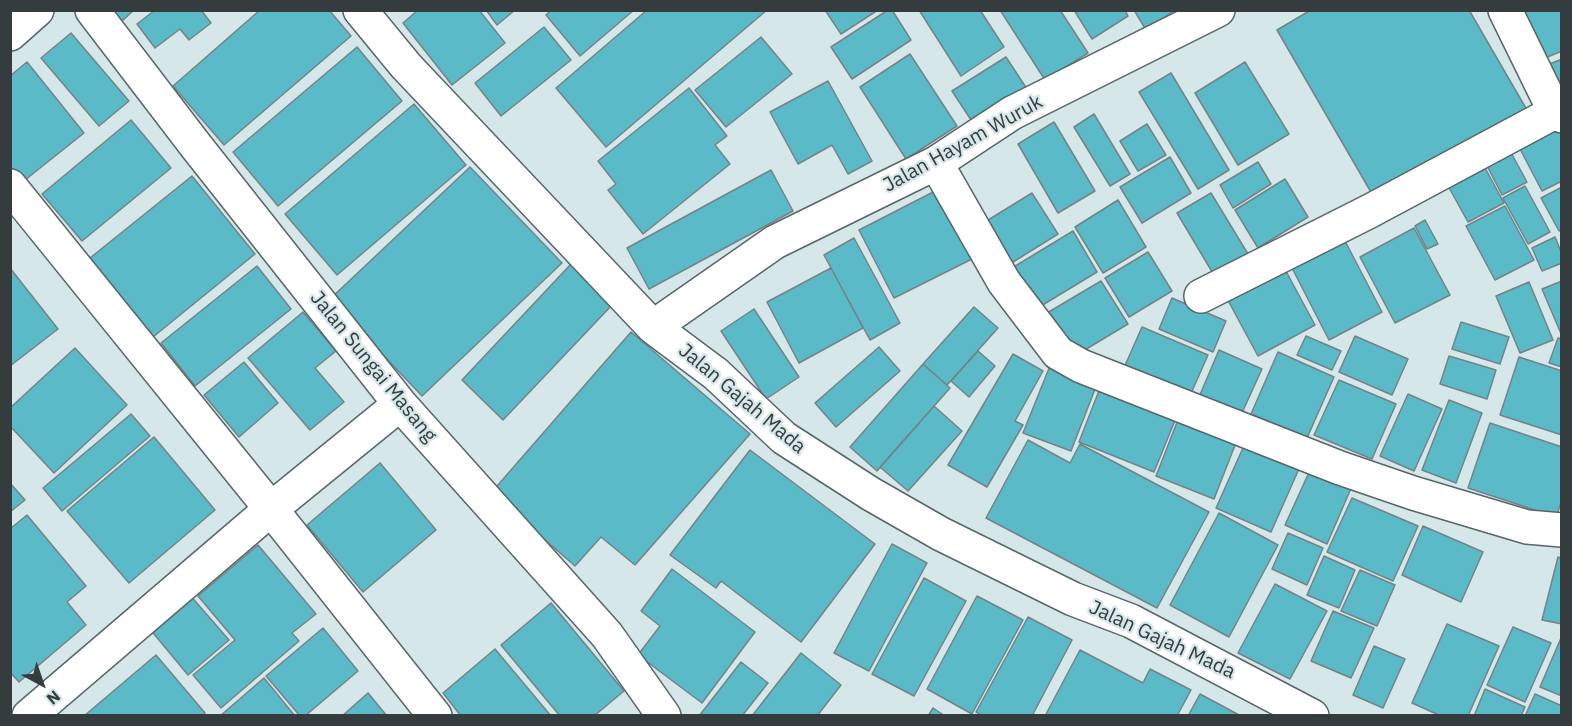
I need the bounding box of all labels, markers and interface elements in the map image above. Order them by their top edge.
street label: Jalan Hayam Wuruk [879,90,1047,198]
street label: Jalan Sungai Masang [305,287,441,447]
street label: Jalan Gajah Mada [674,339,810,459]
street label: Jalan Gajah Mada [1085,596,1239,684]
north arrow [12,654,72,714]
text: N [43,686,64,709]

